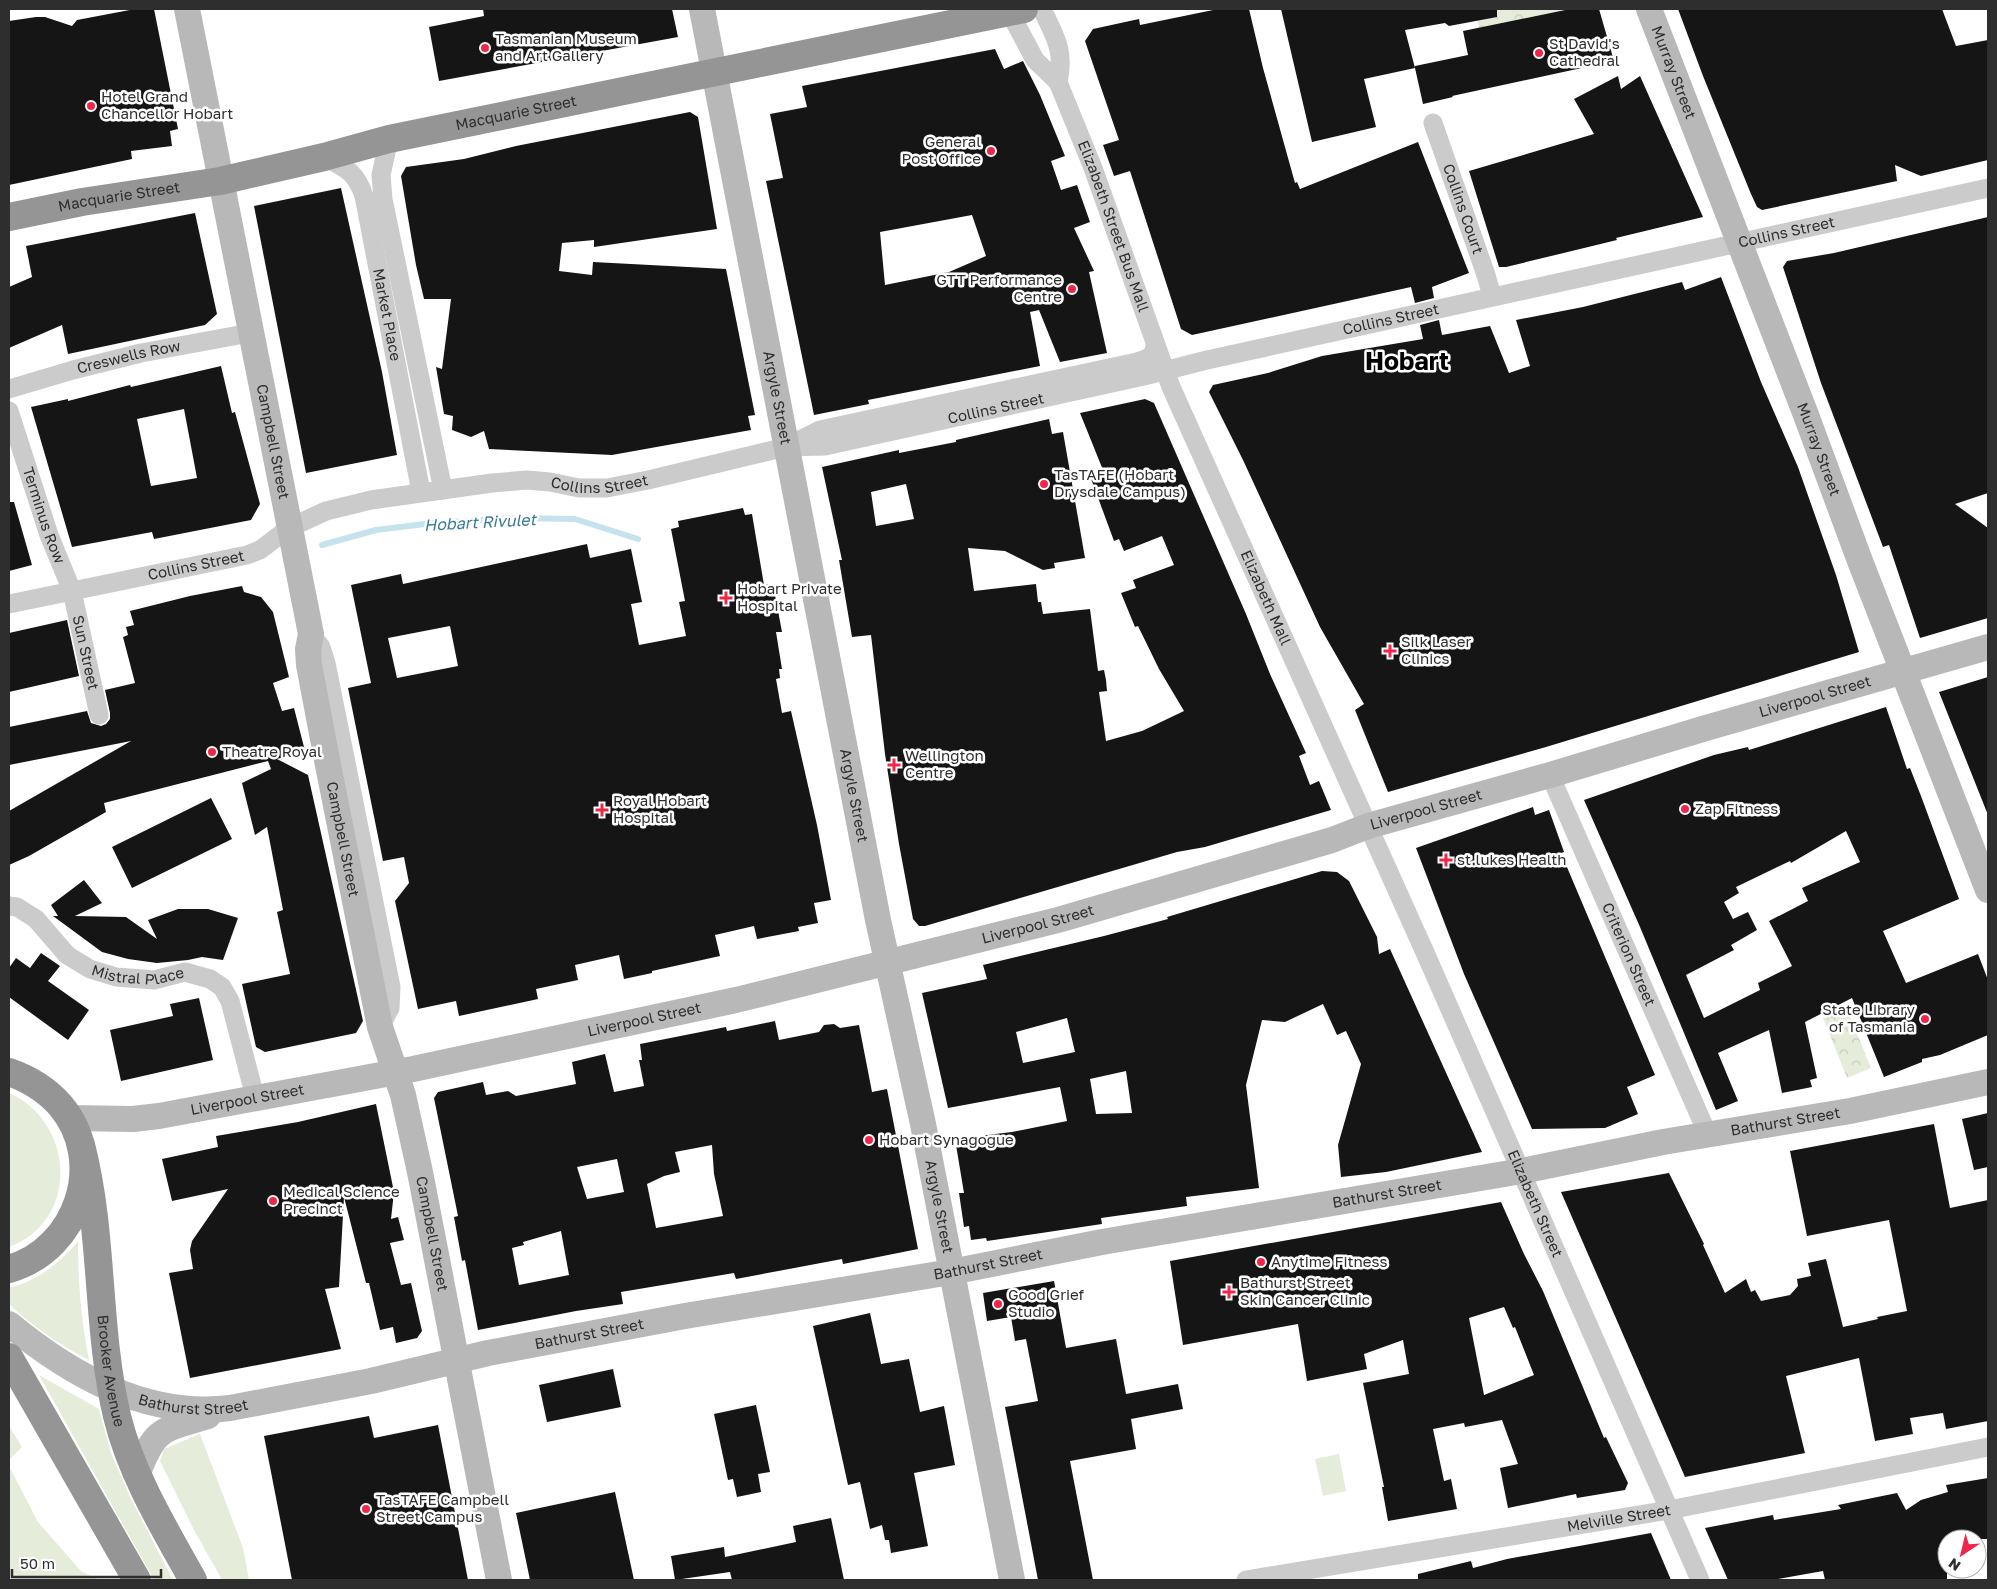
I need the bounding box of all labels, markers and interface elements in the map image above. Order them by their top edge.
street label: Murray Street [1648,23,1701,121]
place label: Tasmanian Museum and Art Gallery [495,29,637,64]
place label: St David's Cathedral [1549,34,1620,69]
marker: Tasmanian Museum and Art Gallery [479,42,491,54]
marker: St David's Cathedral [1533,47,1545,59]
place label: Hotel Grand Chancellor Hobart [101,87,233,122]
street label: Macquarie Street [454,91,578,133]
marker: Hotel Grand Chancellor Hobart [85,100,97,112]
place label: General Post Office [902,132,981,167]
street label: Elizabeth Street Bus Mall [1075,137,1154,314]
marker: General Post Office [985,145,997,157]
street label: Collins Court [1440,161,1488,256]
street label: Macquarie Street [56,177,181,215]
street label: Collins Street [1736,212,1836,251]
street label: Market Place [370,267,406,363]
place label: GTT Performance Centre [936,270,1062,305]
marker: GTT Performance Centre [1066,283,1078,295]
street label: Collins Street [1341,299,1441,338]
street label: Creswells Row [75,336,182,377]
district label: Hobart [1365,345,1449,376]
street label: Argyle Street [760,349,796,446]
street label: Campbell Street [254,382,294,500]
street label: Collins Street [946,388,1046,427]
street label: Murray Street [1794,400,1845,498]
street label: Terminus Row [20,465,70,566]
place label: TasTAFE (Hobart Drysdale Campus) [1054,465,1186,500]
street label: Collins Street [549,470,650,496]
marker: TasTAFE (Hobart Drysdale Campus) [1038,478,1050,490]
water label: Hobart Rivulet [424,509,538,535]
street label: Collins Street [146,546,246,583]
street label: Elizabeth Mall [1237,547,1296,648]
place label: Hobart Private Hospital [737,579,842,614]
marker: Hobart Private Hospital [719,591,733,605]
street label: Sun Street [70,613,103,692]
place label: Silk Laser Clinics [1401,632,1471,667]
marker: Silk Laser Clinics [1383,644,1397,658]
street label: Liverpool Street [1757,671,1873,720]
place label: Theatre Royal [222,742,322,760]
marker: Theatre Royal [206,746,218,758]
place label: Wellington Centre [905,746,984,781]
street label: Argyle Street [837,747,873,844]
marker: Wellington Centre [887,758,901,772]
street label: Campbell Street [323,780,364,898]
street label: Liverpool Street [1368,784,1484,833]
place label: Royal Hobart Hospital [613,791,707,826]
place label: Zap Fitness [1695,799,1778,817]
marker: Royal Hobart Hospital [595,803,609,817]
marker: Zap Fitness [1679,803,1691,815]
place label: st.lukes Health [1457,850,1566,868]
marker: st.lukes Health [1439,853,1453,867]
street label: Liverpool Street [980,900,1096,947]
street label: Criterion Street [1599,900,1660,1009]
street label: Mistral Place [90,960,186,988]
street label: Liverpool Street [586,998,702,1039]
place label: State Library of Tasmania [1822,1000,1916,1035]
marker: State Library of Tasmania [1919,1013,1931,1025]
street label: Liverpool Street [189,1079,306,1118]
street label: Bathurst Street [1729,1103,1841,1139]
place label: Hobart Synagogue [879,1130,1014,1148]
marker: Hobart Synagogue [863,1134,875,1146]
street label: Elizabeth Street [1505,1147,1567,1260]
street label: Argyle Street [922,1158,958,1255]
street label: Campbell Street [413,1174,453,1293]
street label: Bathurst Street [1331,1175,1443,1211]
place label: Medical Science Precinct [283,1182,400,1217]
marker: Medical Science Precinct [267,1195,279,1207]
street label: Bathurst Street [932,1244,1044,1283]
place label: Anytime Fitness [1271,1252,1387,1270]
marker: Anytime Fitness [1255,1256,1267,1268]
place label: Bathurst Street Skin Cancer Clinic [1240,1273,1370,1308]
place label: Good Grief Studio [1008,1285,1085,1320]
marker: Bathurst Street Skin Cancer Clinic [1222,1285,1236,1299]
marker: Good Grief Studio [992,1298,1004,1310]
street label: Brooker Avenue [94,1314,129,1429]
street label: Bathurst Street [533,1314,645,1352]
street label: Bathurst Street [136,1389,249,1418]
place label: TasTAFE Campbell Street Campus [376,1490,509,1525]
street label: Melville Street [1566,1500,1672,1535]
marker: TasTAFE Campbell Street Campus [360,1503,372,1515]
north arrow [1937,1529,1987,1579]
scale bar [12,1546,161,1578]
text: 50 m [20,1554,55,1572]
text: N [1945,1555,1963,1575]

